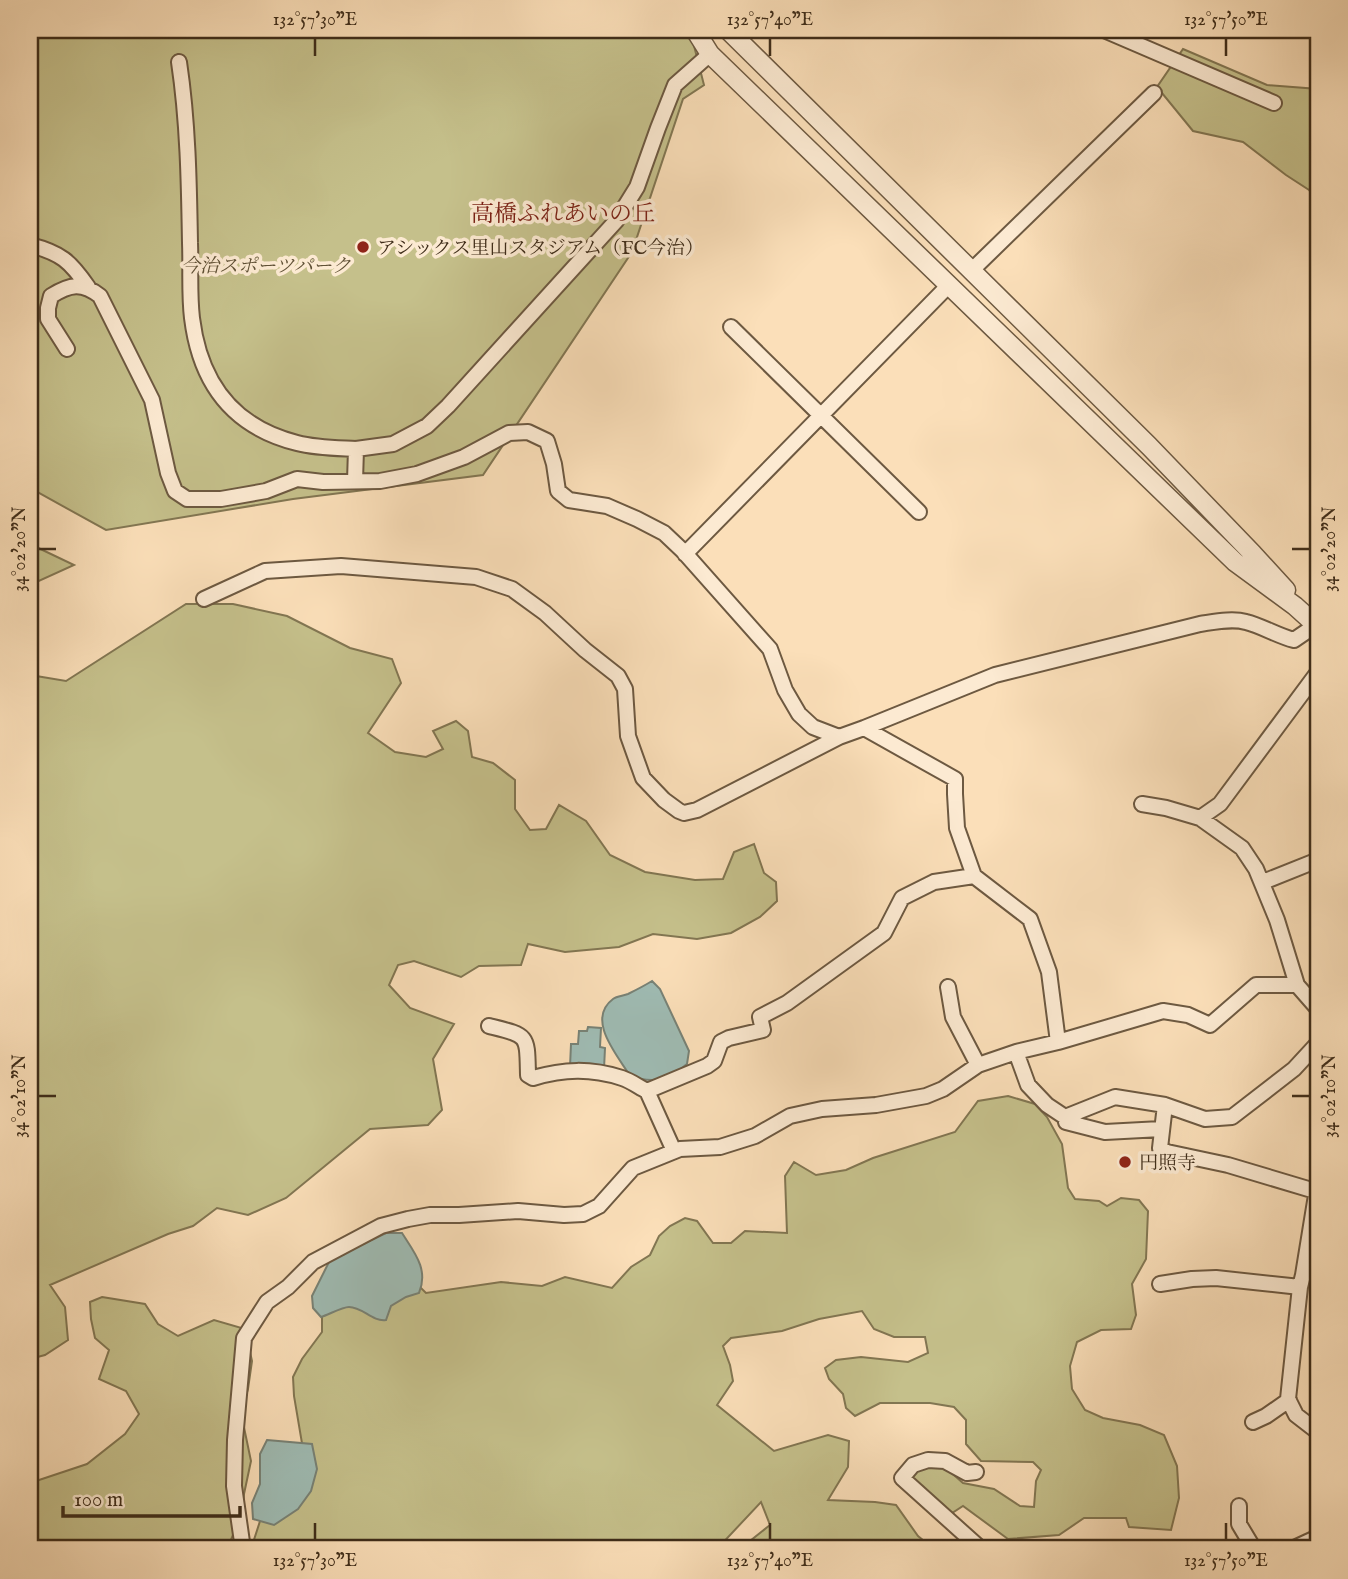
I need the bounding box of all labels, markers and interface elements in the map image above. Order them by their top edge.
text: 132°57'30"E [273,9,357,32]
text: 132°57'40"E [727,9,813,32]
text: 132°57'50"E [1184,9,1268,32]
district label: 高橋ふれあいの丘 [471,200,655,229]
place label: アシックス里山スタジアム（FC今治） [377,237,704,261]
marker: アシックス里山スタジアム（FC今治） [355,239,371,255]
park label: 今治スポーツパーク [181,255,351,279]
text: 34°02'20"N [9,506,32,592]
text: 34°02'20"N [1319,506,1342,592]
text: 34°02'10"N [9,1054,32,1138]
text: 34°02'10"N [1319,1054,1342,1138]
place label: 円照寺 [1139,1152,1196,1176]
marker: 円照寺 [1117,1154,1133,1170]
scale bar [63,1474,240,1518]
text: 100 m [74,1487,123,1514]
text: 132°57'30"E [273,1550,357,1573]
text: 132°57'40"E [727,1550,813,1573]
text: 132°57'50"E [1184,1550,1268,1573]

